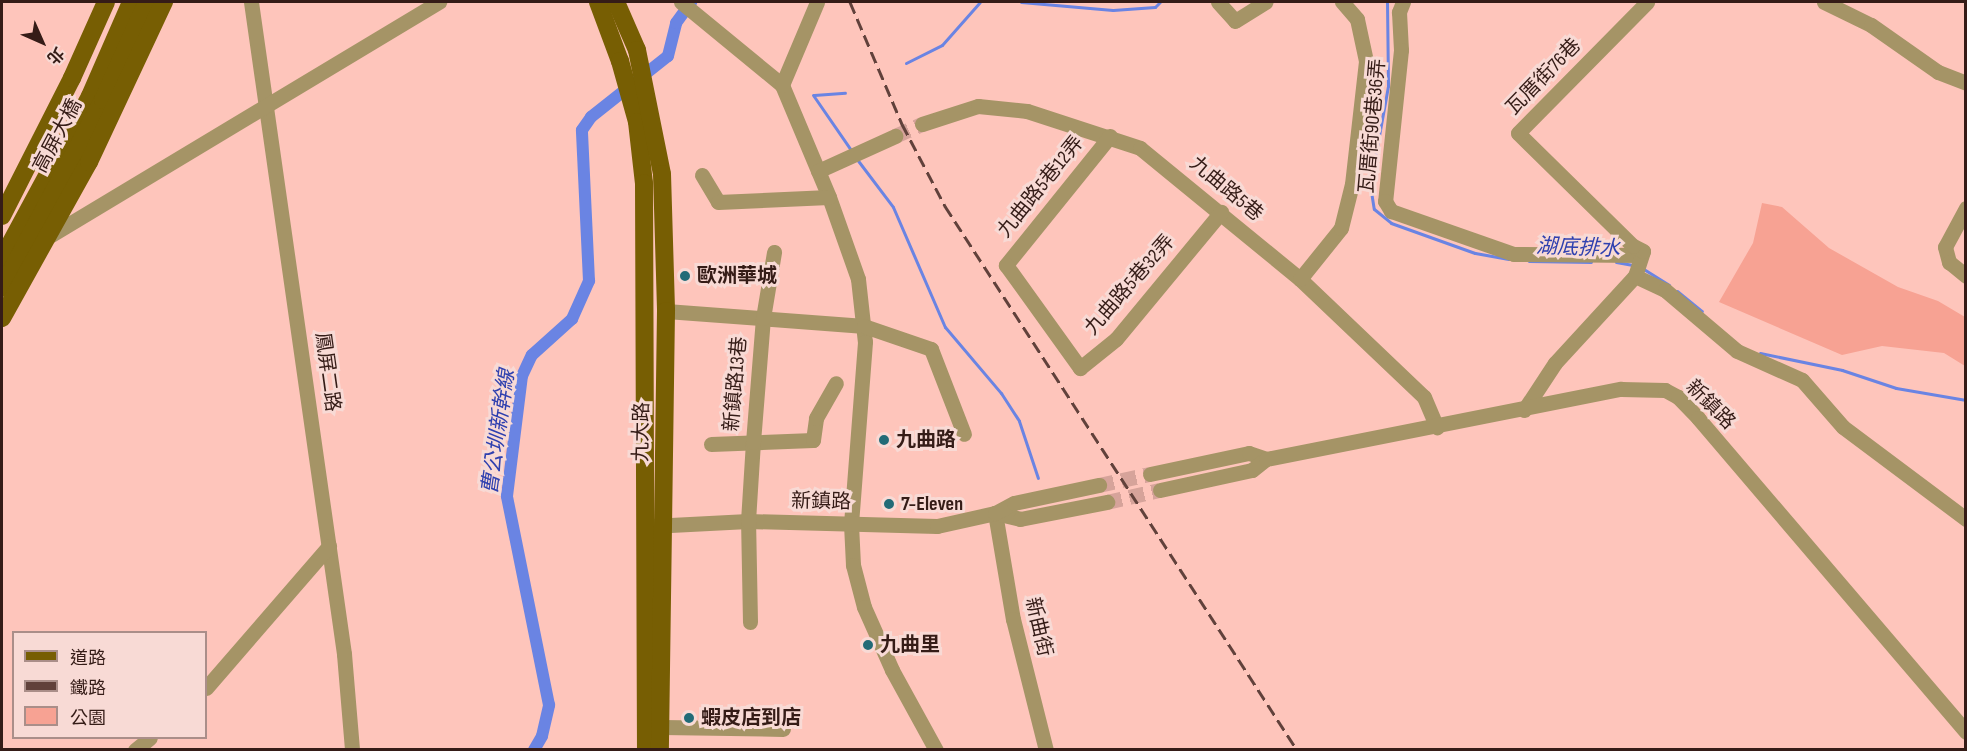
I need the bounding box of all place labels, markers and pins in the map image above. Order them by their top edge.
place label: 歐洲華城 [697,264,777,288]
marker: 歐洲華城 [678,269,692,283]
place label: 九曲路 [896,428,956,452]
marker: 九曲路 [877,433,891,447]
place label: 7-Eleven [901,492,963,516]
marker: 7-Eleven [882,497,896,511]
place label: 九曲里 [880,633,940,657]
marker: 九曲里 [861,638,875,652]
place label: 蝦皮店到店 [701,706,801,730]
marker: 蝦皮店到店 [682,711,696,725]

